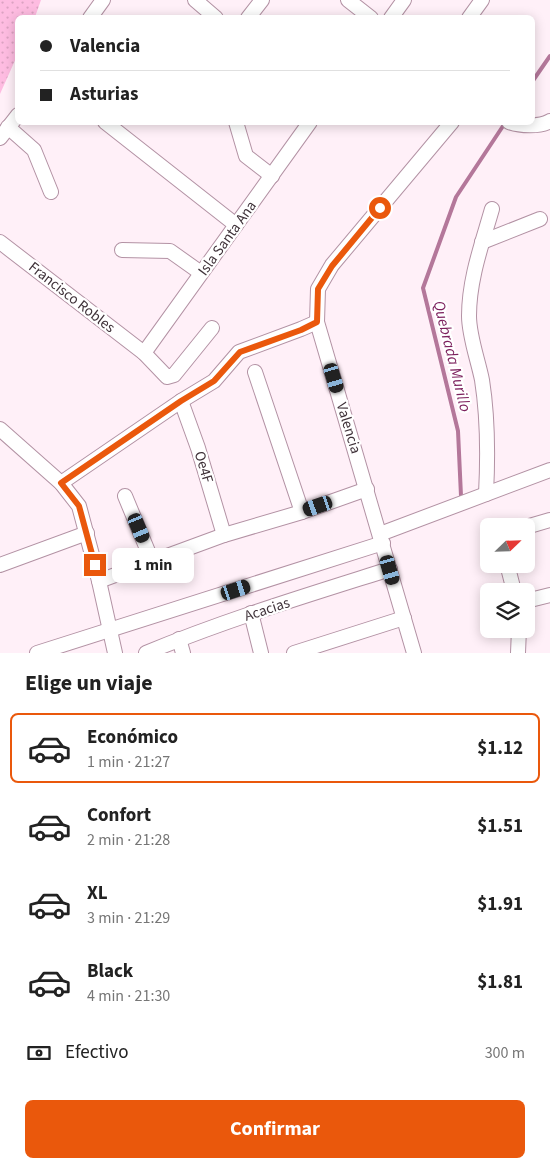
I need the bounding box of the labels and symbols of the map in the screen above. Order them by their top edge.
street label: Isla Santa Ana [193,197,262,280]
route start [369,197,391,219]
street label: Francisco Robles [24,257,119,338]
water label: Quebrada Murillo [428,298,476,414]
car [322,361,345,395]
street label: Valencia [331,400,366,456]
street label: Oe4F [189,449,218,486]
car [301,494,334,518]
car [126,511,151,545]
north arrow [480,518,535,572]
callout: 1 min [112,548,195,582]
route end [84,554,106,576]
car [378,554,401,586]
car [219,578,252,602]
street label: Acacias [242,592,293,627]

